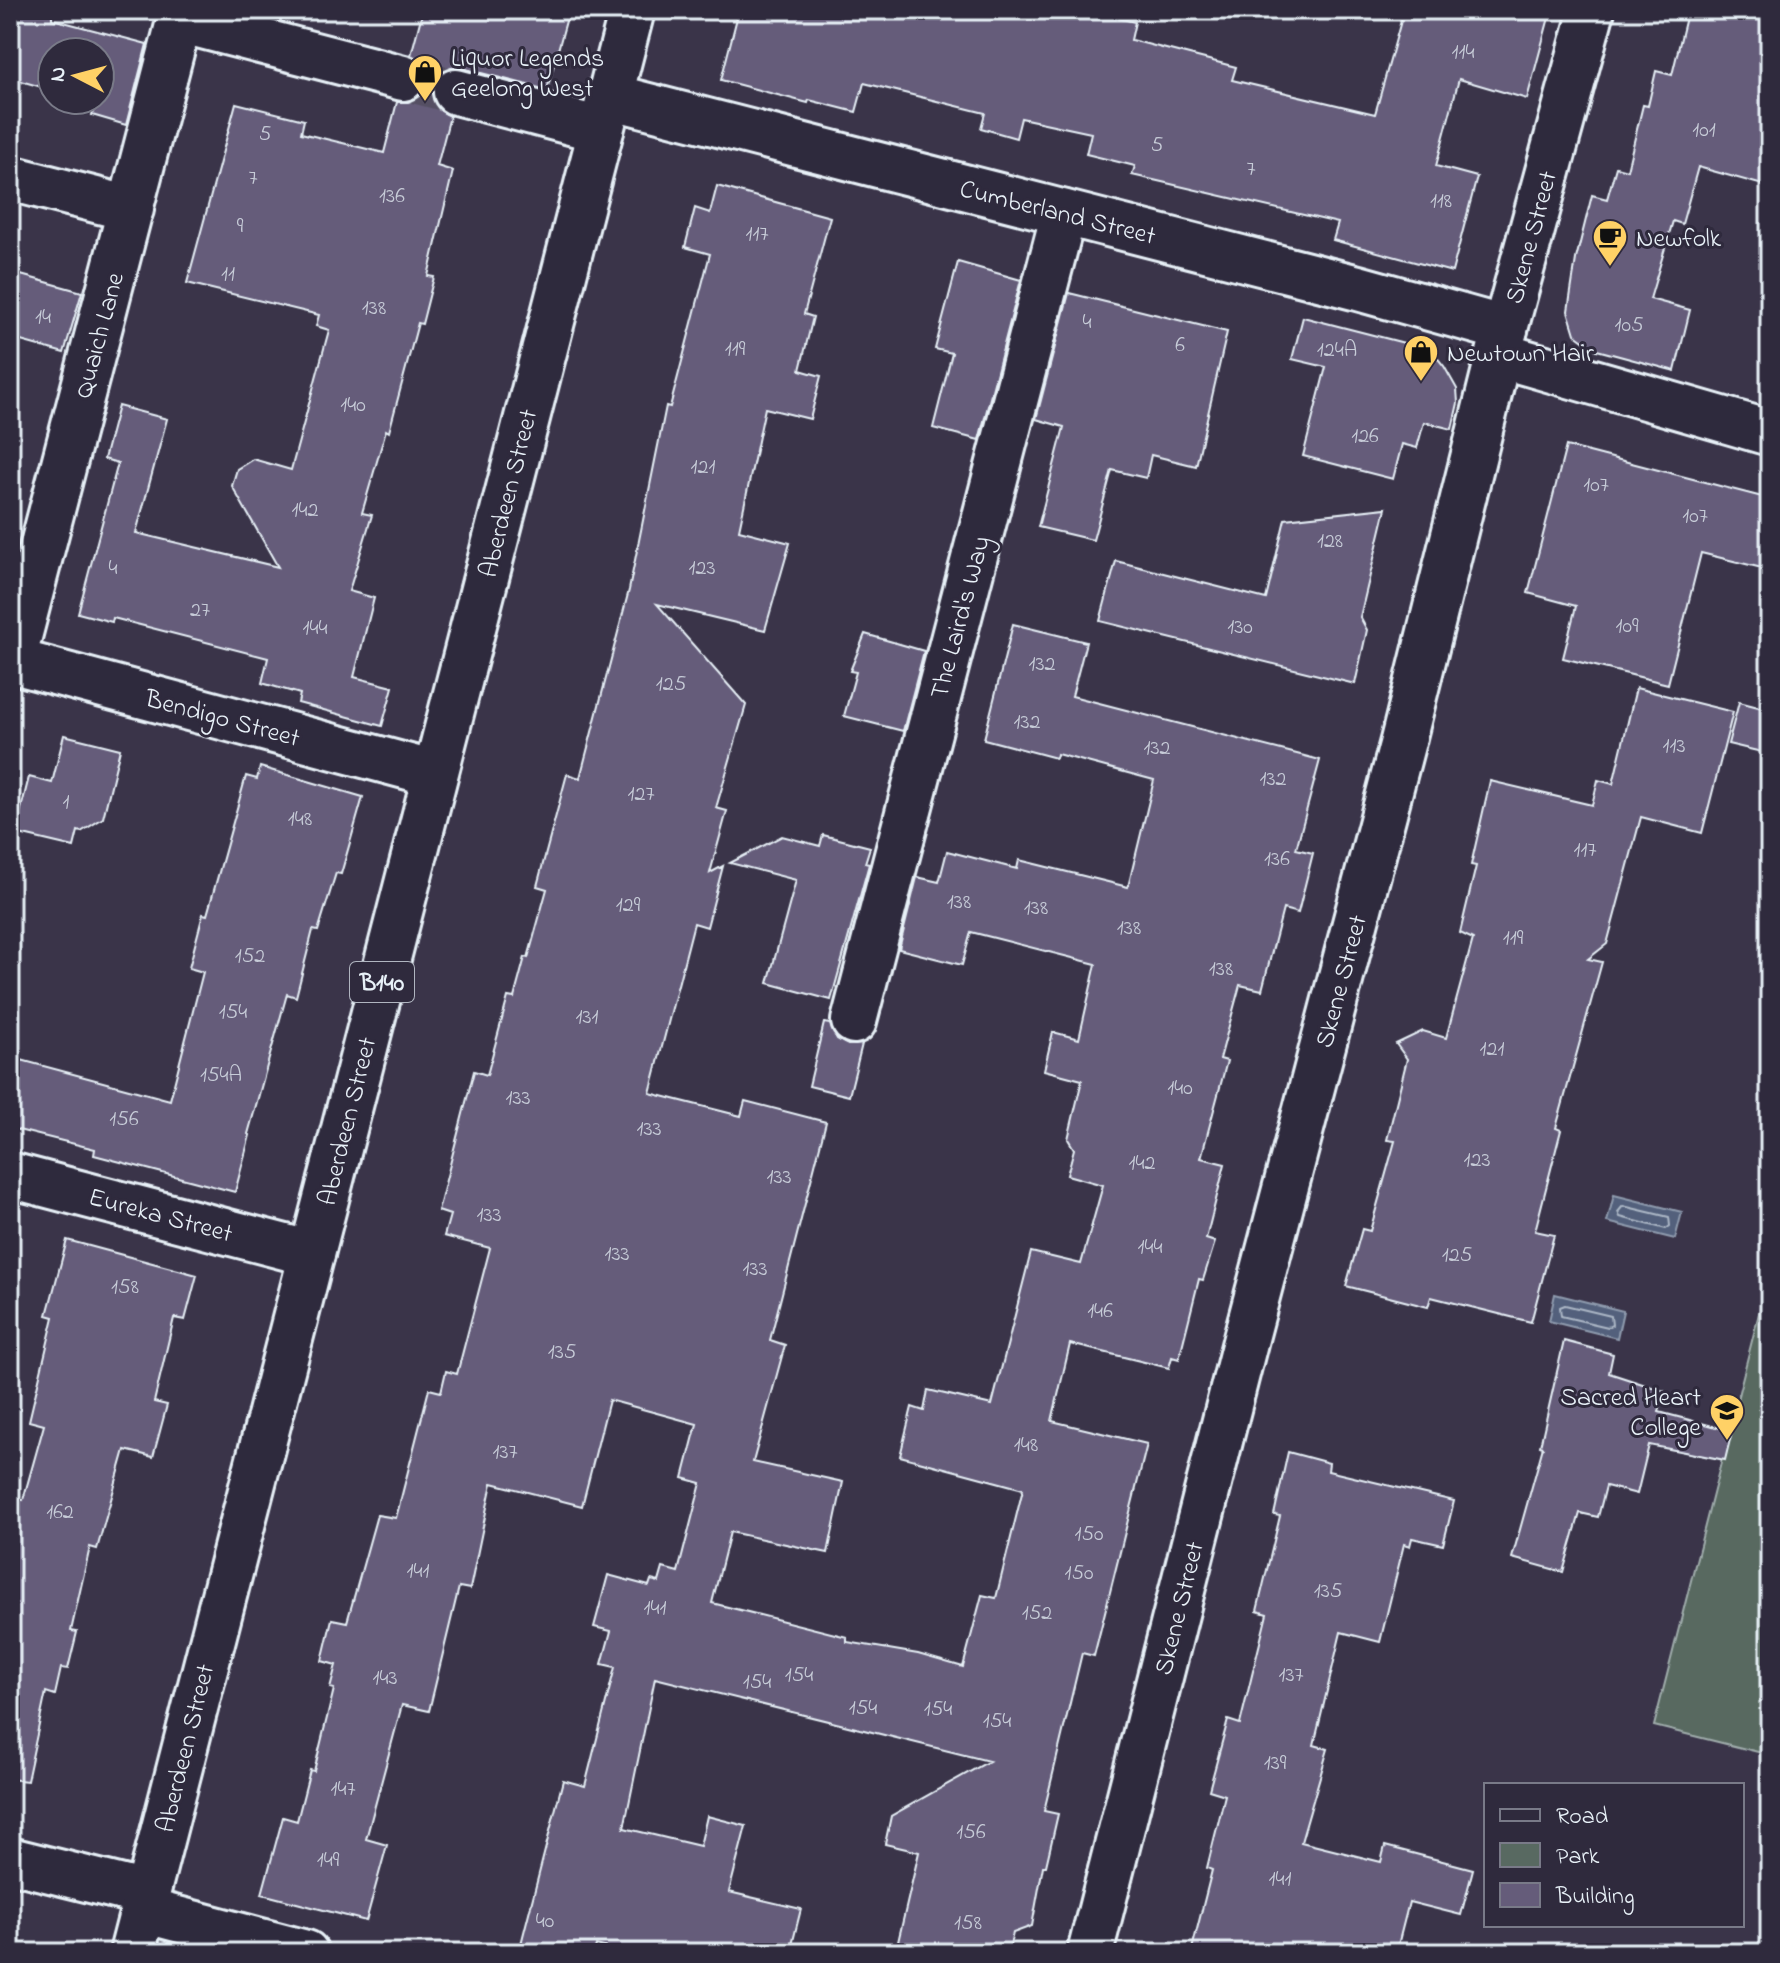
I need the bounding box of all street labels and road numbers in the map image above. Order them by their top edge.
street label: Skene Street [1497,167,1569,308]
street label: Cumberland Street [955,171,1159,257]
street label: Quaich Lane [66,268,136,403]
street label: Aberdeen Street [471,405,549,582]
street label: The Laird's Way [922,532,1002,704]
street label: Bendigo Street [140,681,304,759]
street label: Skene Street [1307,911,1379,1052]
road number: B140 [350,962,414,1002]
street label: Aberdeen Street [310,1033,388,1210]
street label: Eureka Street [84,1179,237,1254]
street label: Skene Street [1146,1538,1216,1679]
street label: Aberdeen Street [148,1660,226,1837]

